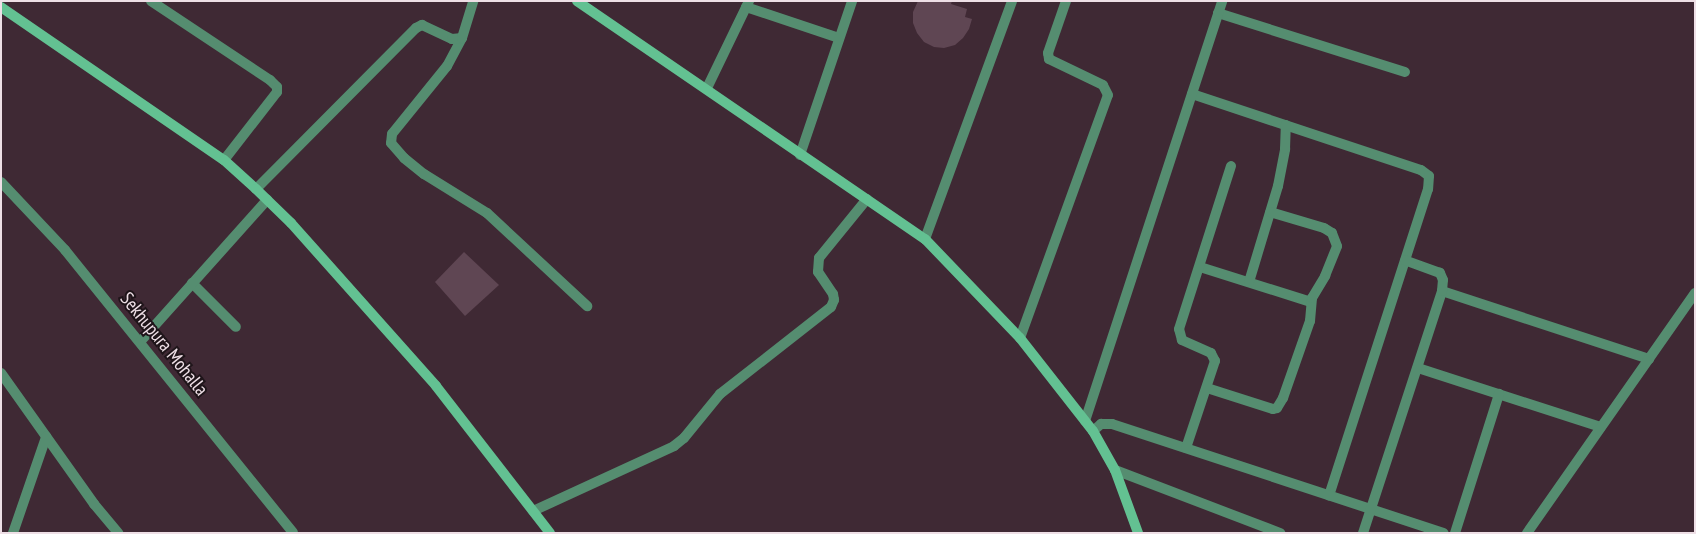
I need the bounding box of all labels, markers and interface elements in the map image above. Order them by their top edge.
street label: Sekhupura Mohalla [115,288,213,400]

